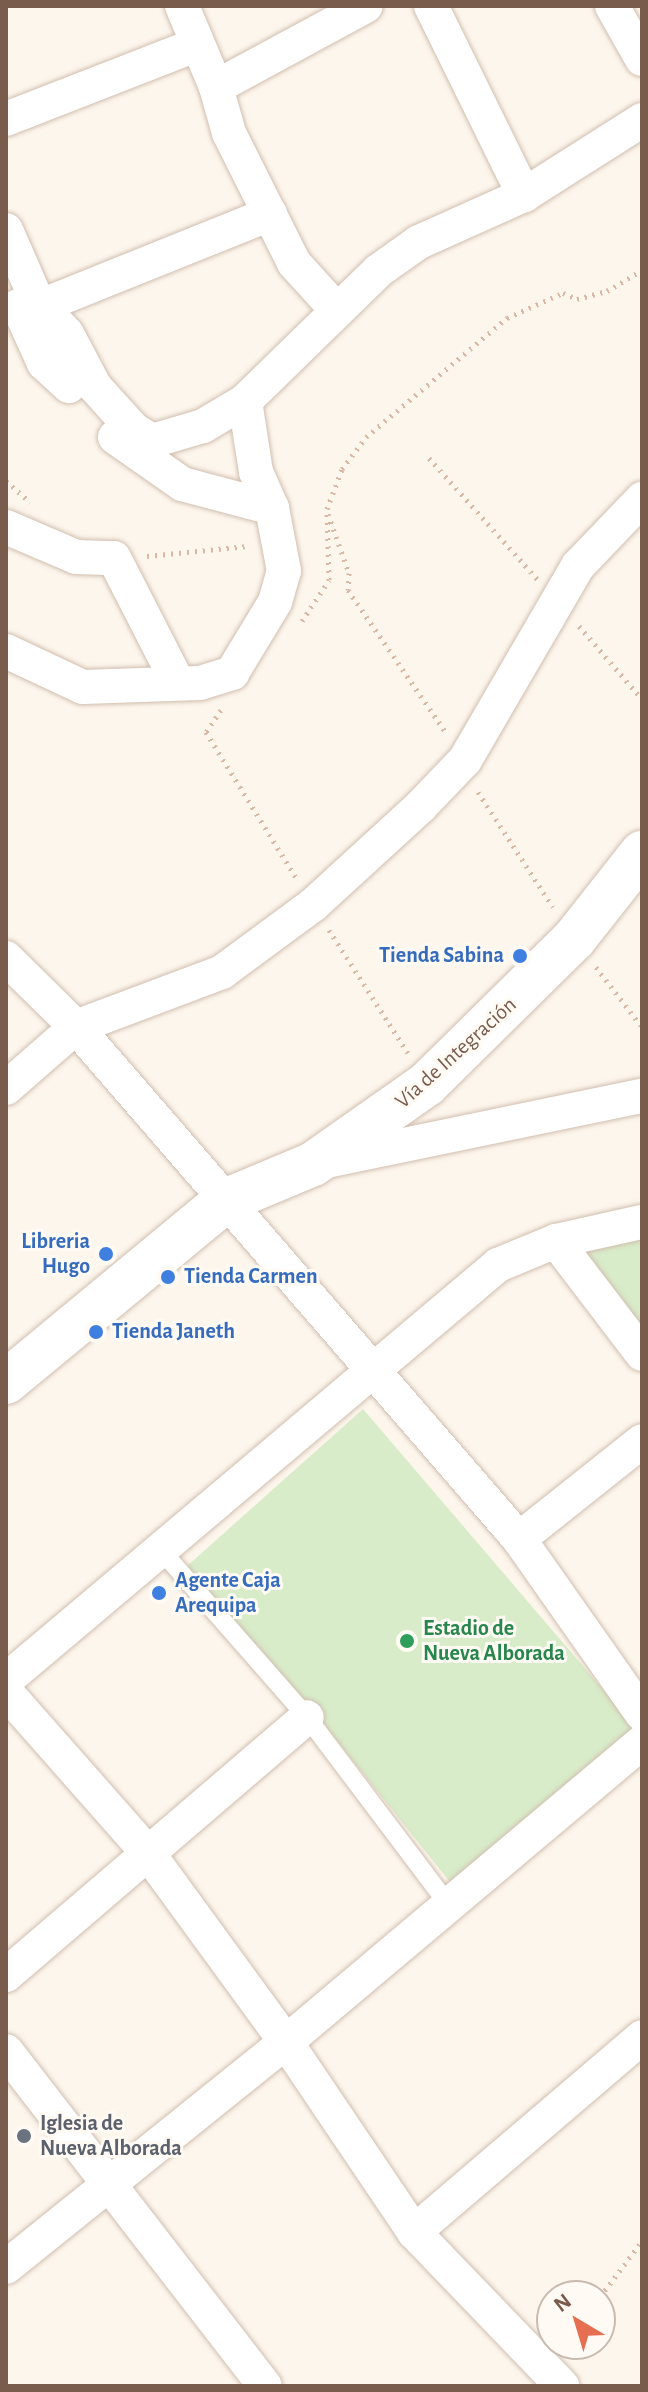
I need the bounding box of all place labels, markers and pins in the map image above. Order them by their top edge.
place label: Tienda Sabina [379,943,504,969]
marker: Tienda Sabina [511,947,529,965]
place label: Libreria Hugo [21,1228,90,1280]
marker: Libreria Hugo [97,1245,115,1263]
place label: Tienda Carmen [184,1264,318,1290]
marker: Tienda Carmen [159,1268,177,1286]
place label: Tienda Janeth [112,1319,235,1345]
marker: Tienda Janeth [87,1323,105,1341]
place label: Agente Caja Arequipa [175,1567,281,1618]
marker: Agente Caja Arequipa [150,1584,168,1602]
place label: Estadio de Nueva Alborada [423,1615,565,1666]
marker: Estadio de Nueva Alborada [398,1632,416,1650]
place label: Iglesia de Nueva Alborada [40,2110,182,2162]
marker: Iglesia de Nueva Alborada [15,2127,33,2145]

